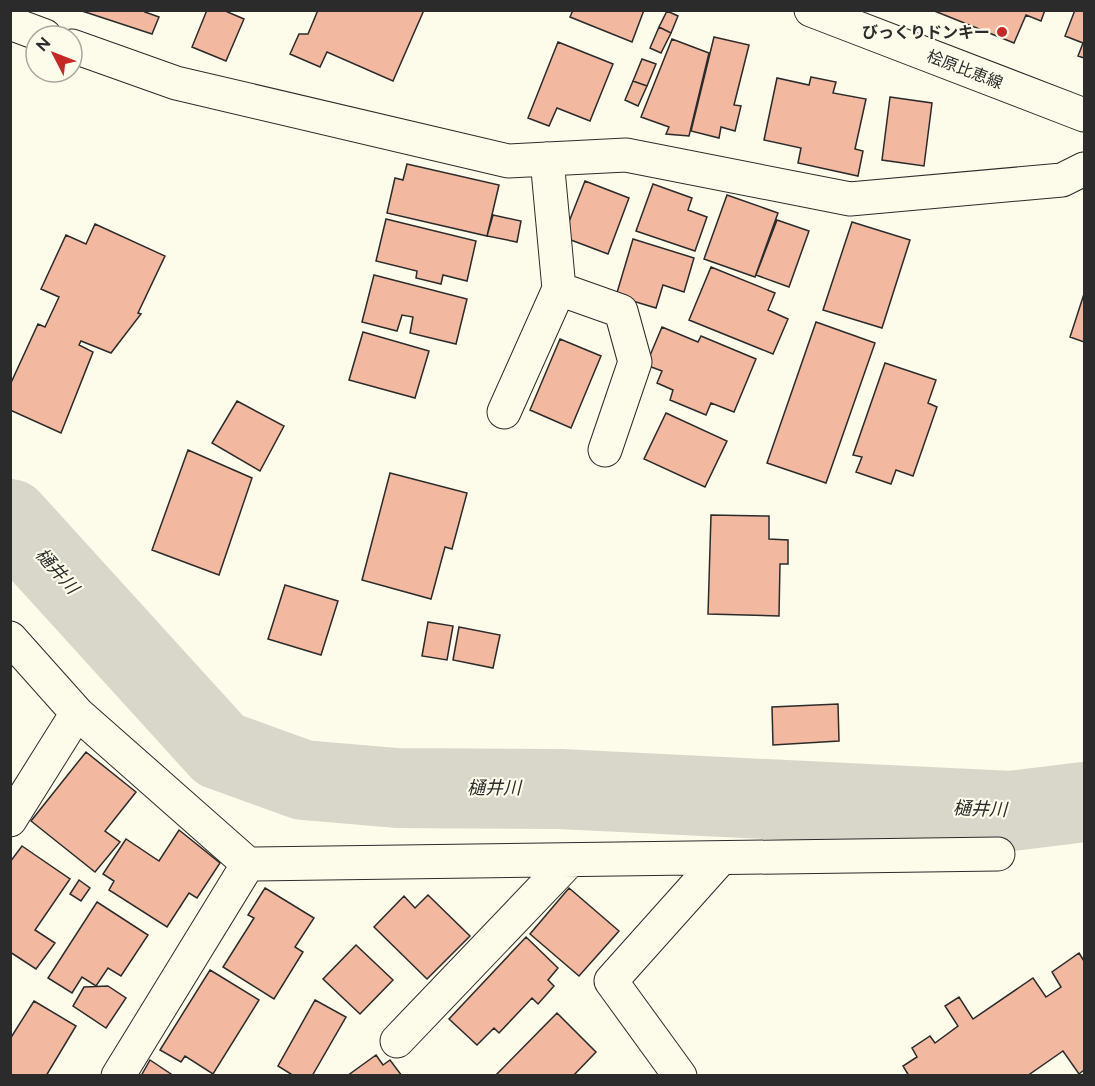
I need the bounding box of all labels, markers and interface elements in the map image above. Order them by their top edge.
place label: びっくりドンキー [862,23,990,42]
north arrow [24,24,84,84]
marker: びっくりドンキー [995,25,1009,39]
text: N [32,33,54,55]
street label: 桧原比恵線 [924,46,1006,93]
water label: 樋井川 [32,544,85,599]
water label: 樋井川 [467,777,523,798]
water label: 樋井川 [953,797,1009,820]

